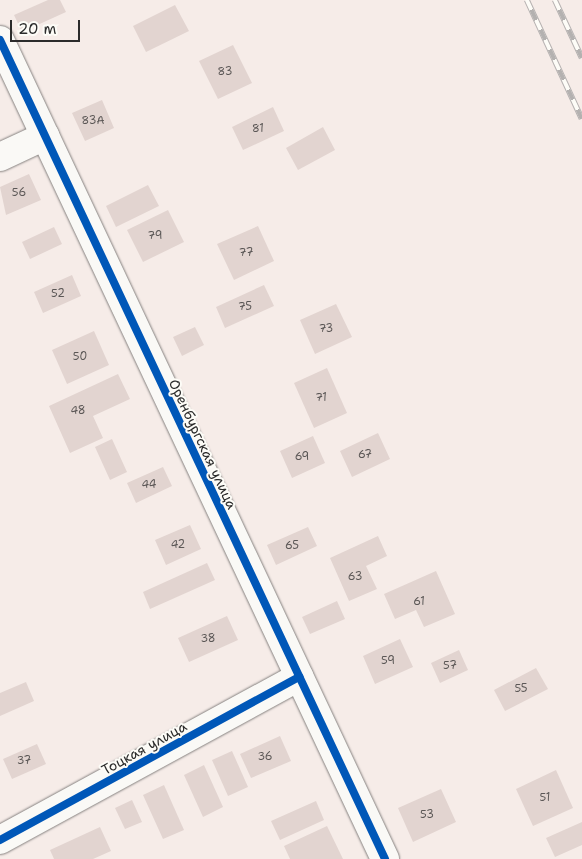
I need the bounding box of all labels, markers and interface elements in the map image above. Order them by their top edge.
scale bar [12,10,82,42]
text: 20 m [18,19,57,39]
house number: 83 [218,65,232,79]
house number: 83А [82,114,104,128]
house number: 81 [252,122,264,136]
house number: 56 [12,186,26,200]
house number: 79 [148,229,162,243]
house number: 77 [239,246,253,260]
house number: 52 [51,287,65,301]
house number: 75 [238,300,252,314]
house number: 73 [319,322,333,336]
house number: 50 [73,350,87,364]
street label: Оренбургская улица [165,376,241,512]
house number: 71 [315,391,327,405]
house number: 48 [70,404,86,418]
house number: 67 [358,448,372,462]
house number: 69 [295,450,309,464]
house number: 44 [141,478,157,492]
house number: 42 [171,538,185,552]
house number: 65 [285,539,299,553]
house number: 63 [348,570,362,584]
house number: 61 [413,595,425,609]
house number: 38 [200,632,216,646]
house number: 59 [381,654,395,668]
house number: 57 [443,659,457,673]
house number: 55 [514,682,528,696]
street label: Тоцкая улица [99,718,189,778]
house number: 36 [257,750,273,764]
house number: 37 [17,754,31,768]
house number: 51 [540,791,550,805]
house number: 53 [420,808,434,822]

